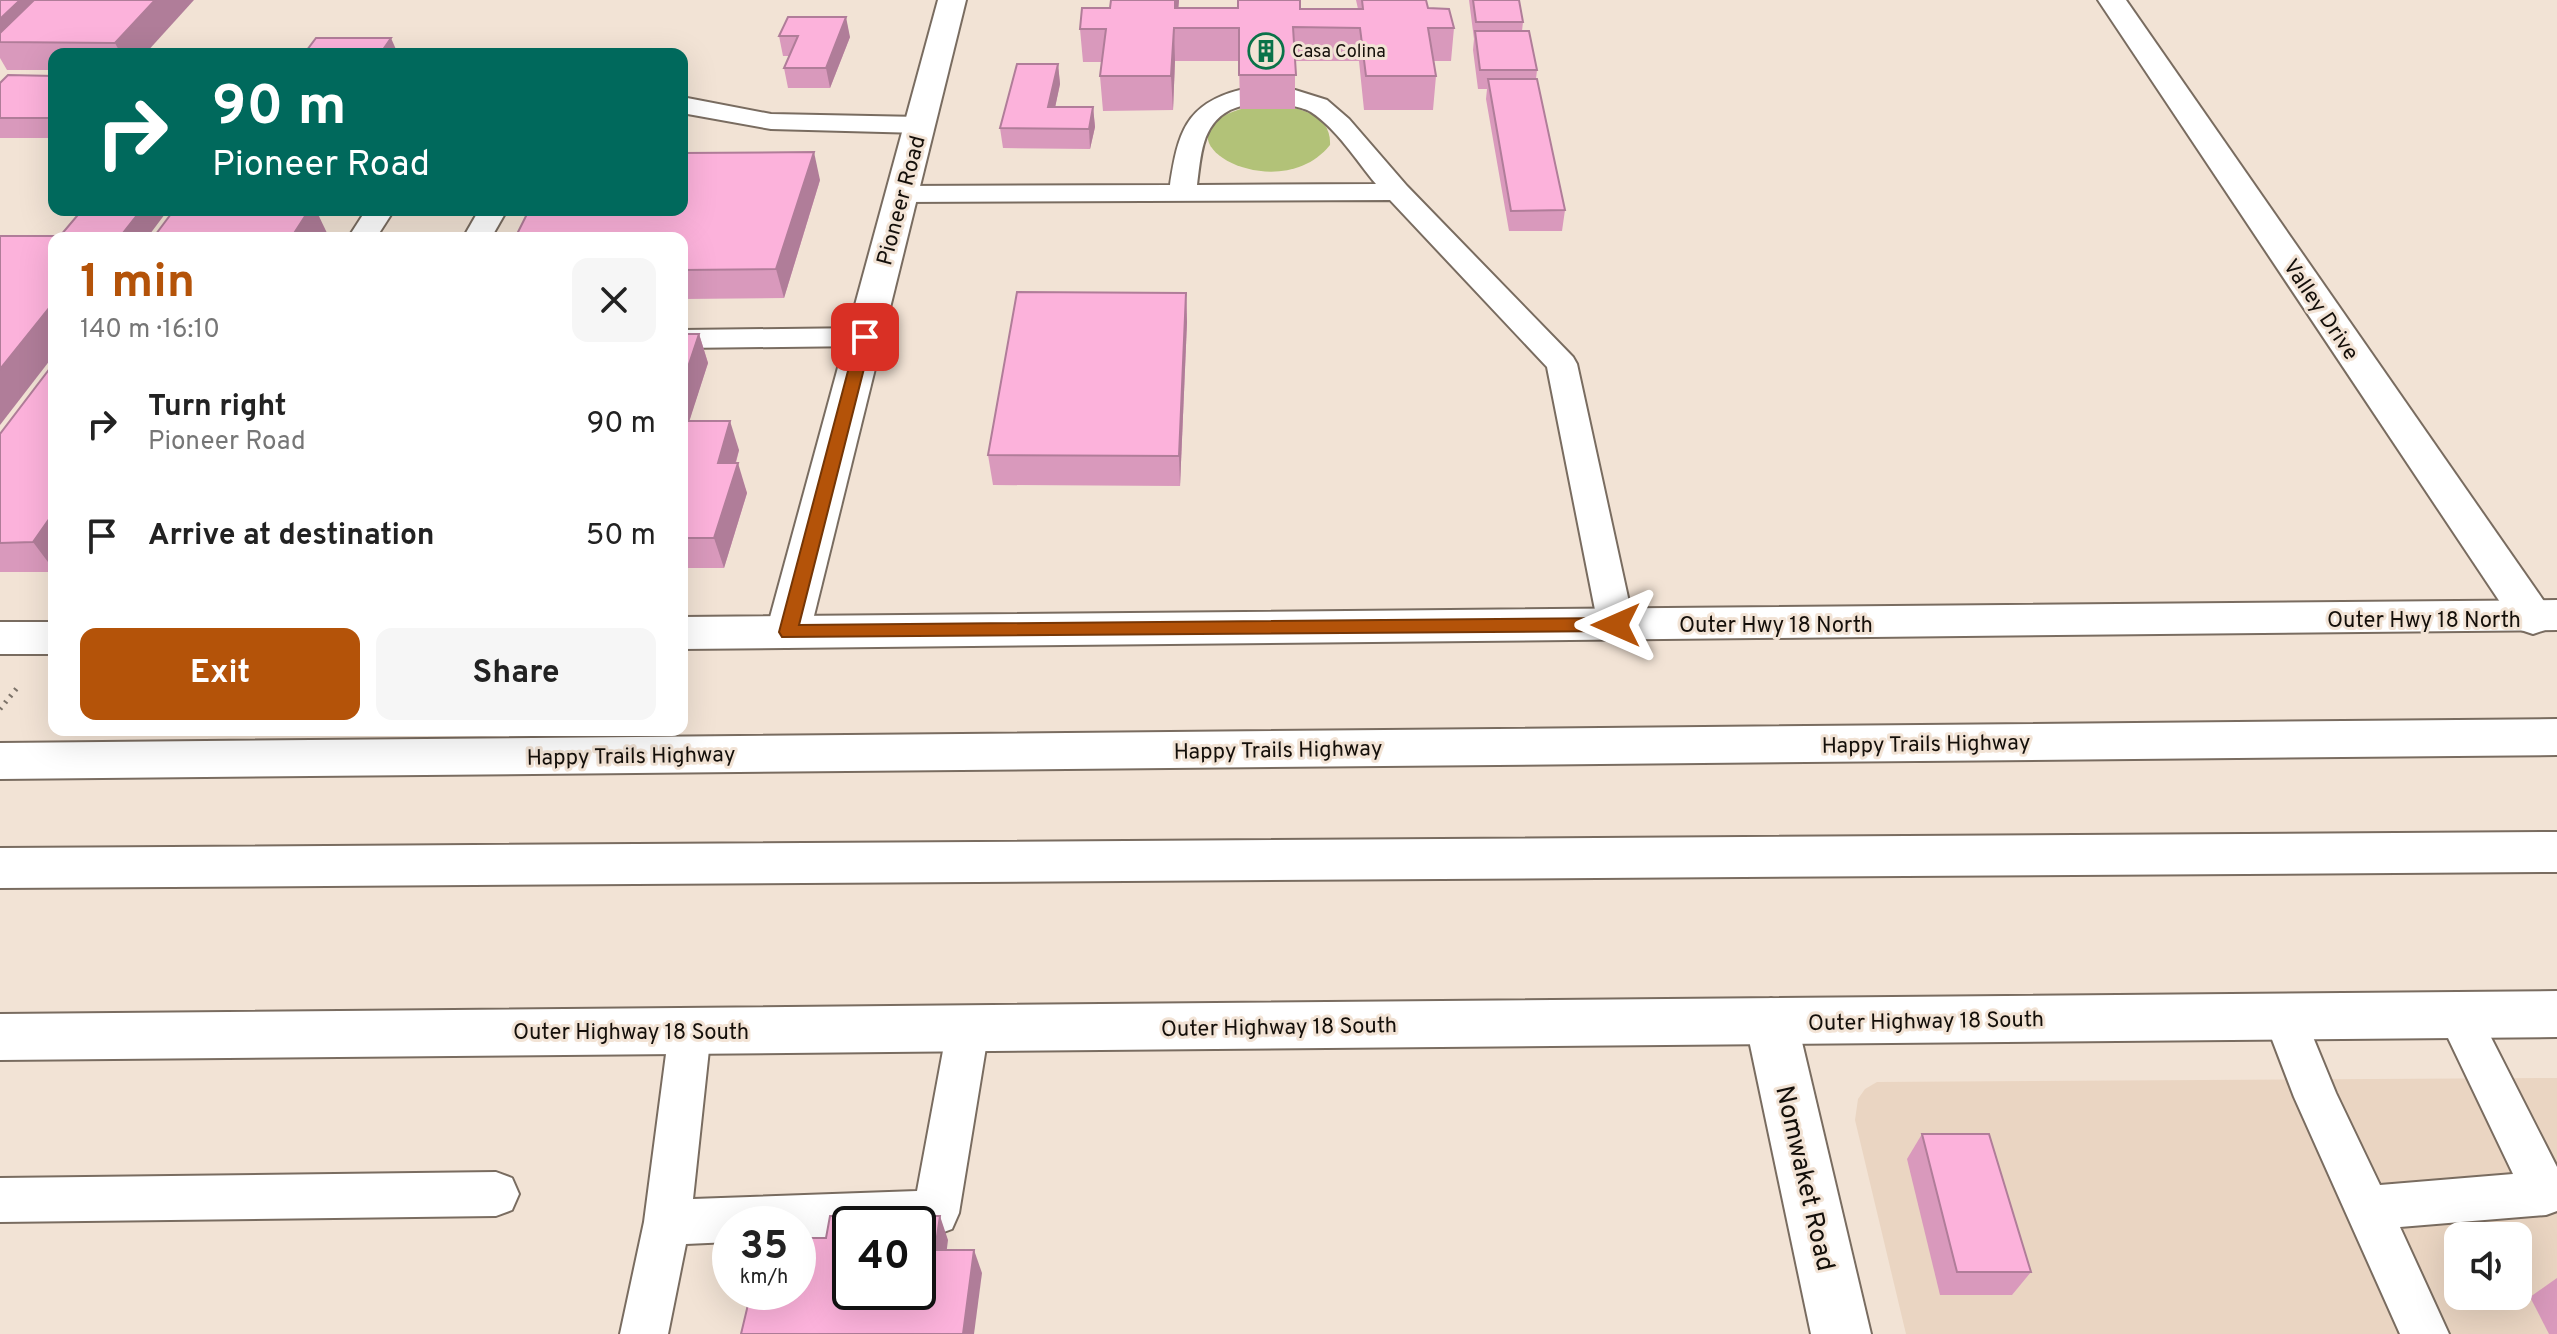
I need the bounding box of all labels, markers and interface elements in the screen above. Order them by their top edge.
building icon: Casa Colina [1247,32,1285,70]
place label: Casa Colina [1292,41,1386,64]
text: 90 m [212,74,347,144]
icon: right [80,80,184,184]
street label: Pioneer Road [872,133,933,269]
text: Pioneer Road [212,143,430,189]
text: 1 min [80,254,195,314]
street label: Valley Drive [2276,255,2364,366]
button: close [572,258,656,342]
pin [831,303,899,371]
text: 140 m · 16:10 [80,314,220,347]
icon: arrive [843,315,887,359]
text: Turn right [148,389,286,426]
icon: right [80,402,124,446]
text: 90 m [587,406,656,443]
text: Pioneer Road [148,426,306,459]
icon: arrive [80,514,124,558]
text: Arrive at destination [148,518,434,555]
text: 50 m [586,518,656,555]
position arrow [1574,583,1658,667]
street label: Outer Hwy 18 North [2327,608,2521,635]
street label: Outer Hwy 18 North [1679,613,1873,640]
button: Exit [80,628,360,720]
button: Share [376,628,656,720]
street label: Happy Trails Highway [1821,730,2031,761]
street label: Happy Trails Highway [1173,736,1383,767]
street label: Happy Trails Highway [526,742,736,773]
street label: Outer Highway 18 South [1808,1007,2044,1038]
street label: Outer Highway 18 South [1161,1013,1397,1044]
street label: Outer Highway 18 South [513,1020,749,1047]
street label: Nomwaket Road [1766,1083,1841,1275]
speed limit sign: 40 [832,1206,936,1310]
map controls [2444,1222,2532,1310]
button: sound [2444,1222,2532,1310]
text: 35 [740,1223,788,1273]
text: km/h [740,1265,788,1291]

